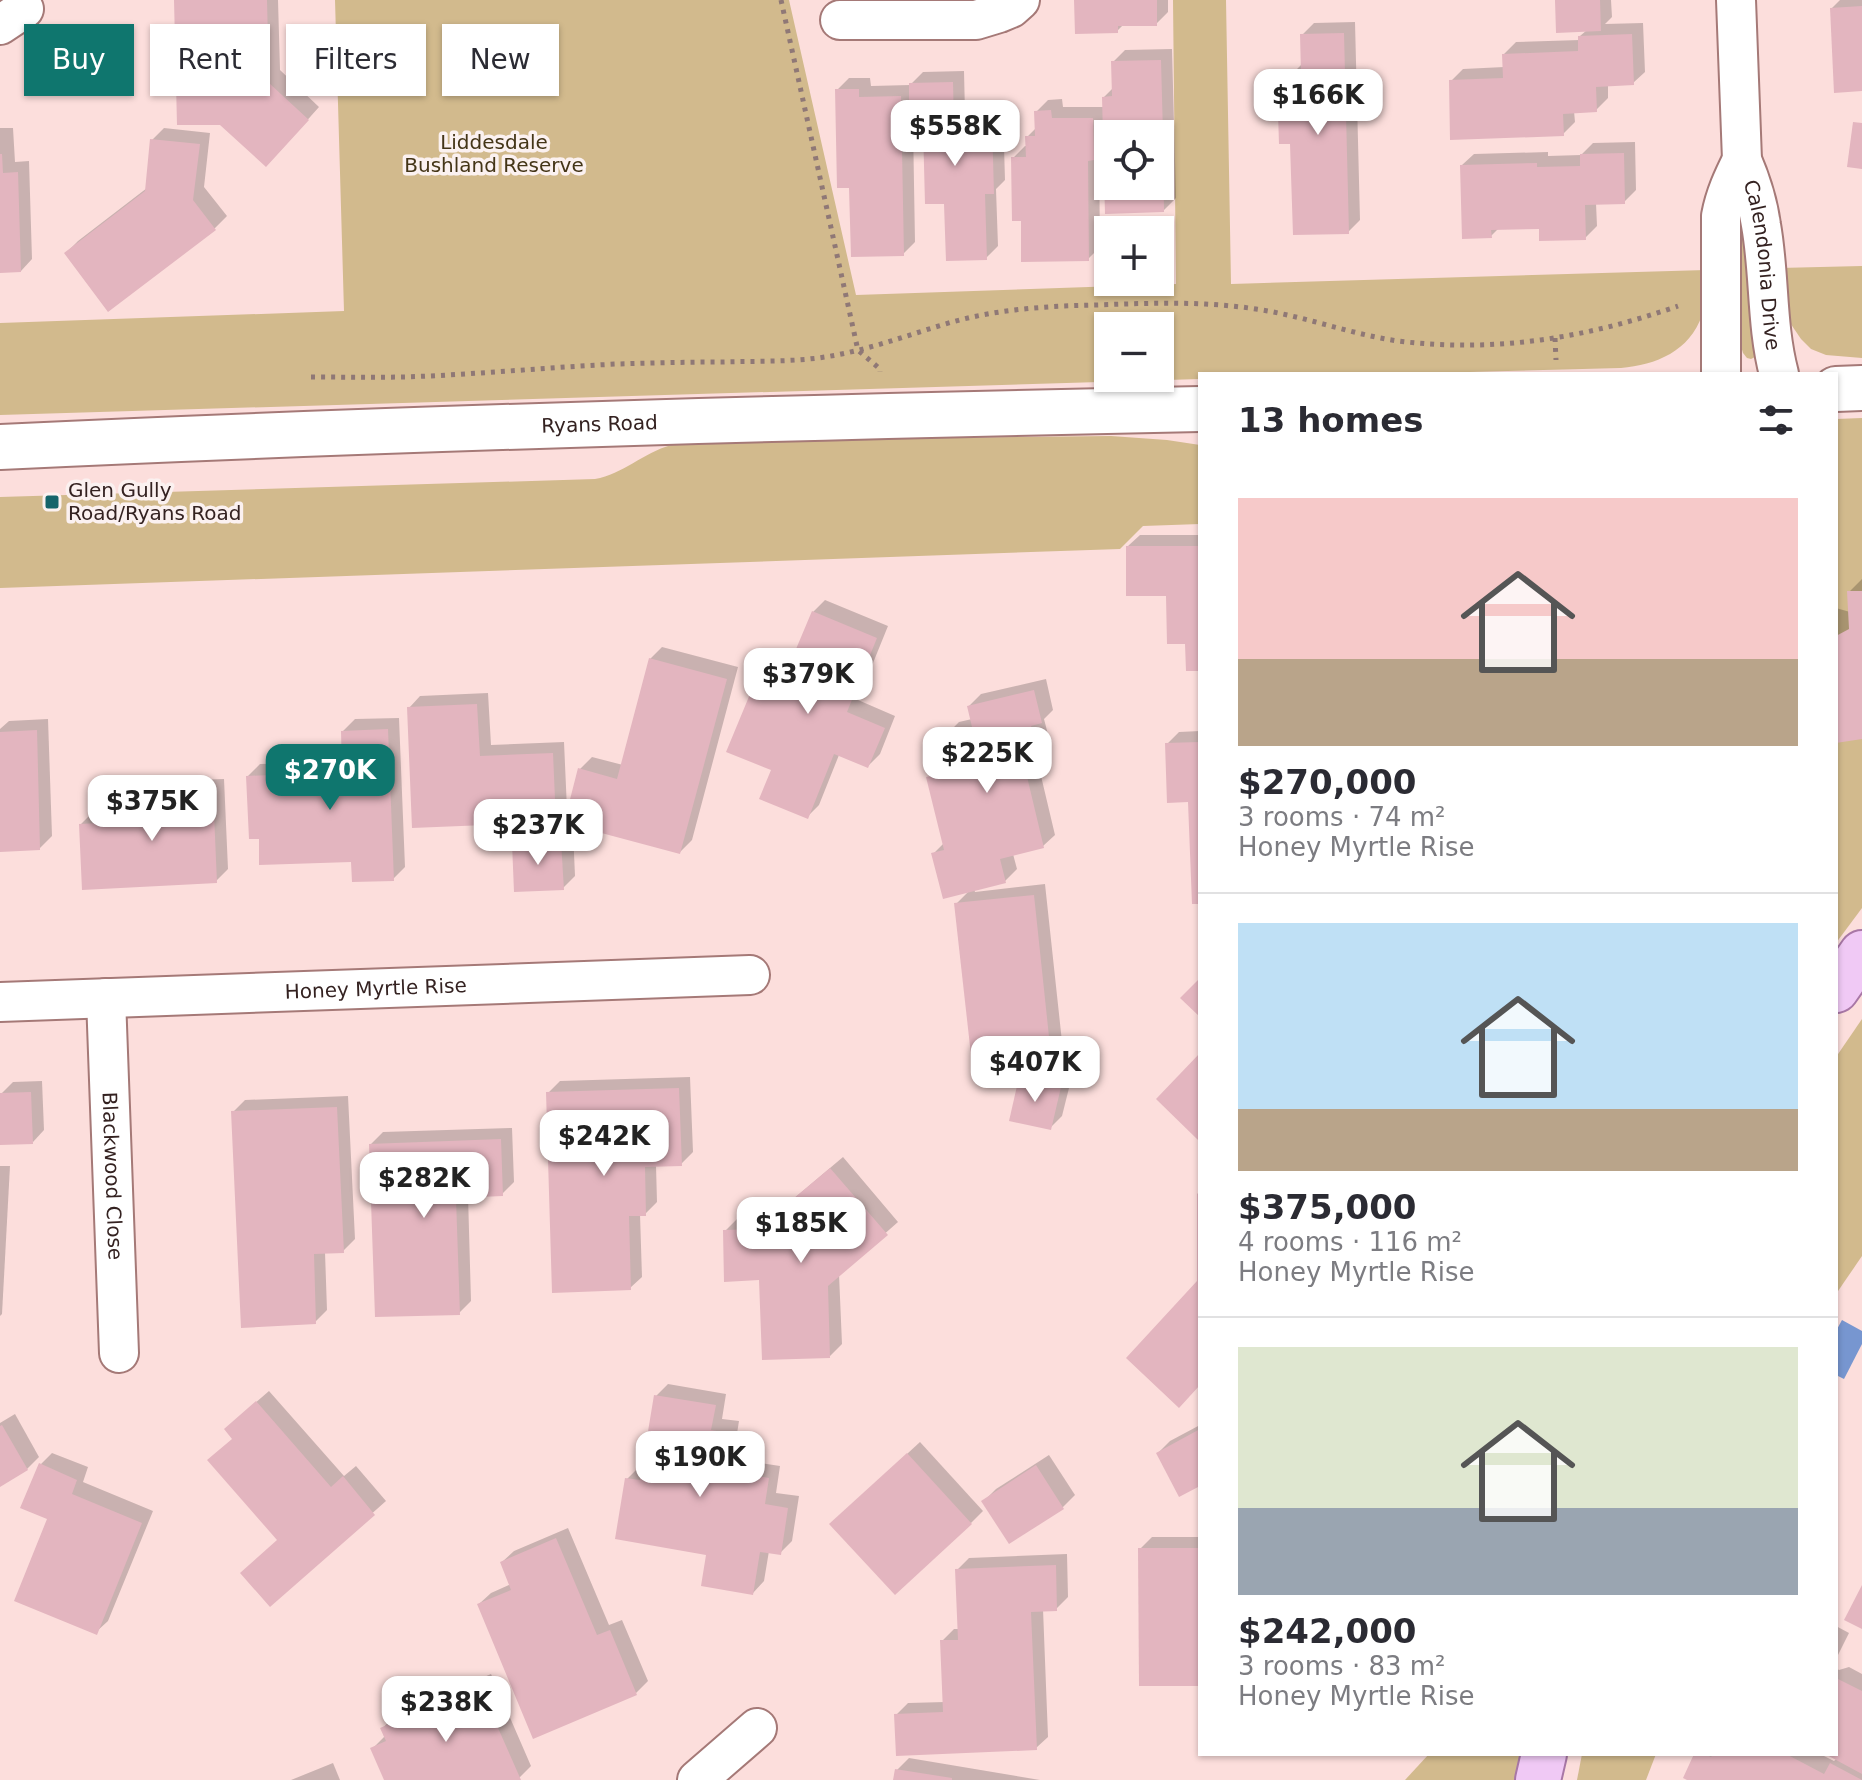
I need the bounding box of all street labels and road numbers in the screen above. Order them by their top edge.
street label: Calendonia Drive [1739,177,1786,352]
street label: Ryans Road [541,410,658,438]
street label: Honey Myrtle Rise [284,973,467,1004]
street label: Blackwood Close [97,1091,128,1261]

